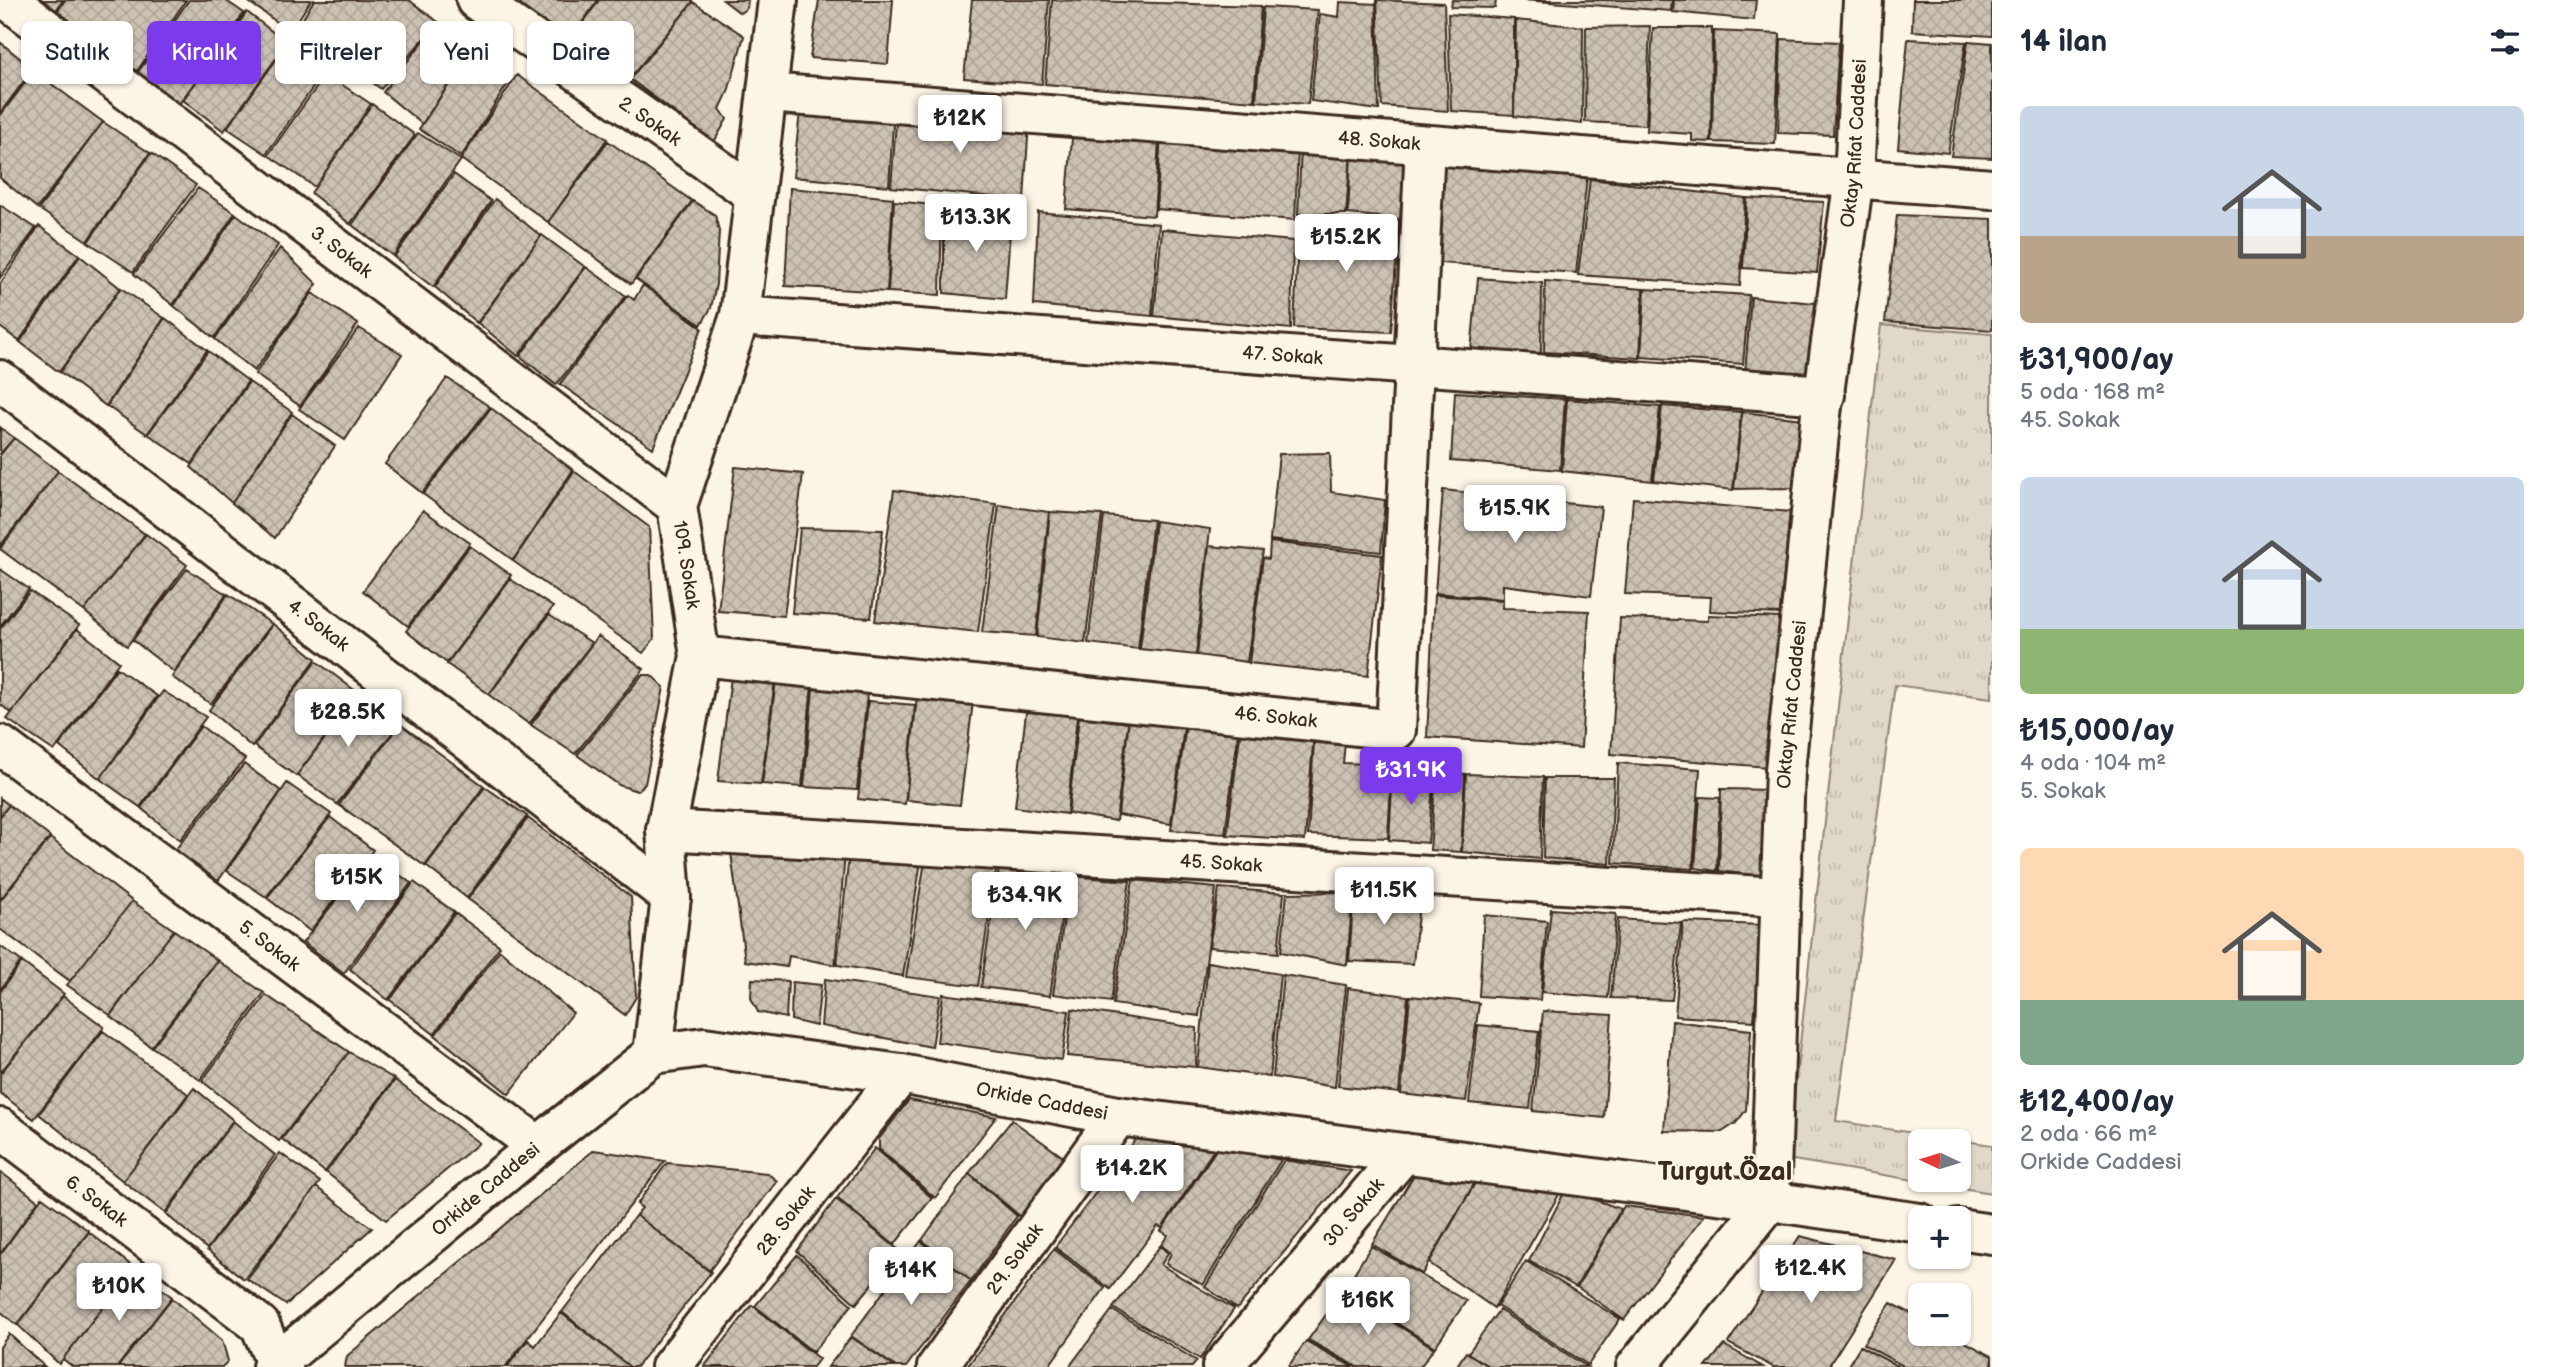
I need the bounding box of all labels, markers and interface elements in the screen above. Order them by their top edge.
chip: Satılık [21,21,133,84]
chip: Kiralık [147,21,261,84]
chip: Filtreler [275,21,406,84]
chip: Yeni [420,21,513,84]
chip: Daire [527,21,634,84]
icon: filters [2486,23,2524,61]
text: 14 ilan [2020,24,2107,60]
street label: Oktay Rıfat Caddesi [1836,58,1872,229]
street label: 2. Sokak [614,92,686,151]
pin: ₺12K [919,96,1001,155]
text: ₺12K [934,104,986,132]
street label: 48. Sokak [1337,126,1422,156]
icon: home [2209,151,2335,277]
pin: ₺13.3K [919,194,1033,254]
text: ₺13.3K [941,203,1011,231]
pin: ₺15.2K [1289,215,1403,274]
street label: 3. Sokak [306,221,377,283]
text: ₺15.2K [1311,223,1381,251]
street label: 47. Sokak [1241,341,1324,370]
text: ₺31,900/ay [2020,342,2173,378]
text: 5 oda · 168 m² [2020,378,2165,406]
text: 45. Sokak [2020,406,2120,434]
pin: ₺15.9K [1458,486,1572,545]
text: ₺15.9K [1480,494,1550,522]
street label: 109. Sokak [668,519,704,612]
icon: home [2209,522,2335,648]
street label: 4. Sokak [283,594,354,657]
street label: Oktay Rıfat Caddesi [1773,619,1812,789]
pin: ₺28.5K [291,690,405,749]
text: ₺28.5K [311,698,385,726]
street label: 46. Sokak [1233,701,1319,733]
text: ₺15,000/ay [2020,713,2174,749]
pin: ₺31.9K [1354,748,1468,807]
text: 4 oda · 104 m² [2020,749,2166,777]
text: ₺31.9K [1376,756,1446,784]
text: 5. Sokak [2020,777,2106,805]
street label: 45. Sokak [1179,849,1263,877]
pin: ₺15K [316,855,398,914]
text: ₺15K [331,863,383,891]
pin: ₺11.5K [1327,867,1441,927]
pin: ₺34.9K [968,872,1082,932]
text: ₺11.5K [1351,876,1417,904]
text: ₺34.9K [988,881,1062,909]
icon: home [2209,893,2335,1019]
street label: 5. Sokak [234,915,305,977]
street label: Orkide Caddesi [974,1077,1110,1125]
text: ₺12,400/ay [2020,1084,2174,1120]
text: 2 oda · 66 m² [2020,1120,2157,1148]
north arrow [1908,1129,1970,1192]
map controls [1908,1129,1971,1346]
street label: Orkide Caddesi [427,1138,545,1241]
pin: ₺14.2K [1075,1146,1189,1205]
text: Orkide Caddesi [2020,1148,2182,1176]
text: ₺14.2K [1097,1154,1167,1182]
district label: Turgut Özal [1658,1155,1792,1188]
street label: 6. Sokak [61,1170,132,1232]
street label: 30. Sokak [1318,1173,1390,1251]
street label: 28. Sokak [751,1181,821,1260]
button: + [1908,1206,1971,1269]
street label: 29. Sokak [981,1219,1049,1299]
pin: ₺12.4K [1754,1246,1868,1305]
pin: ₺14K [870,1248,952,1307]
text: ₺12.4K [1776,1254,1846,1282]
text: ₺14K [885,1256,937,1284]
pin: ₺10K [78,1264,160,1323]
text: ₺10K [93,1272,145,1300]
pin: ₺16K [1327,1278,1409,1337]
button: − [1908,1283,1971,1346]
text: ₺16K [1342,1286,1394,1314]

